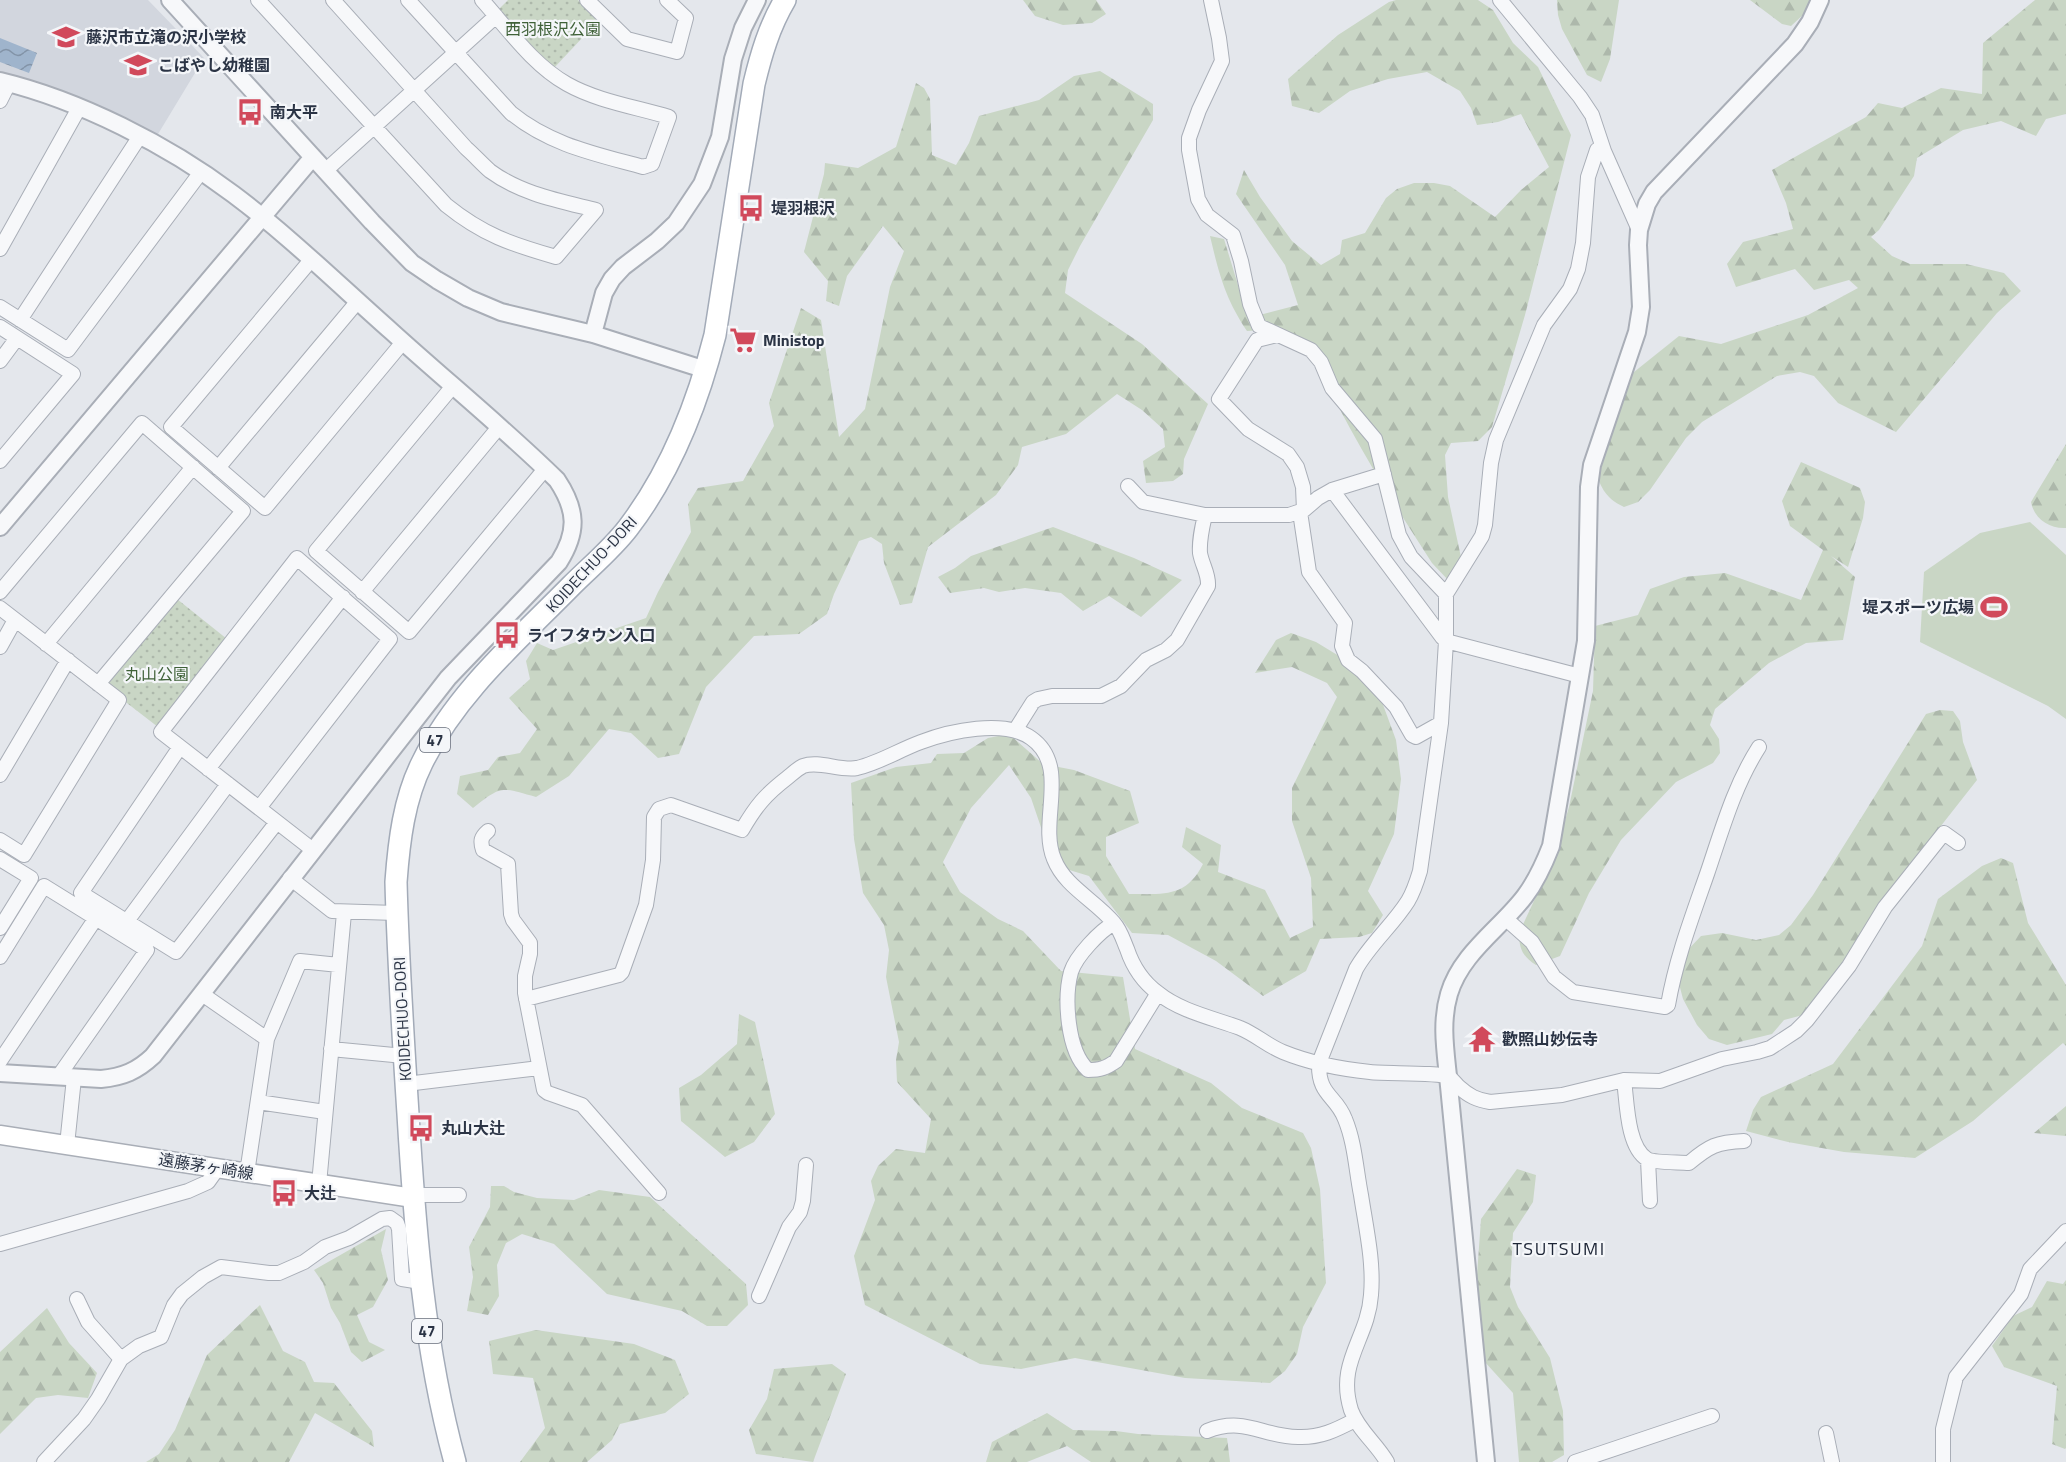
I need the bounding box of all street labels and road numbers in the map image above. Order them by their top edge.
street label: KOIDECHUO-DORI [540,510,642,618]
road number: 47 [420,728,450,752]
street label: KOIDECHUO-DORI [387,956,417,1082]
street label: 遠藤茅ヶ崎線 [157,1147,255,1185]
road number: 47 [412,1319,442,1343]

